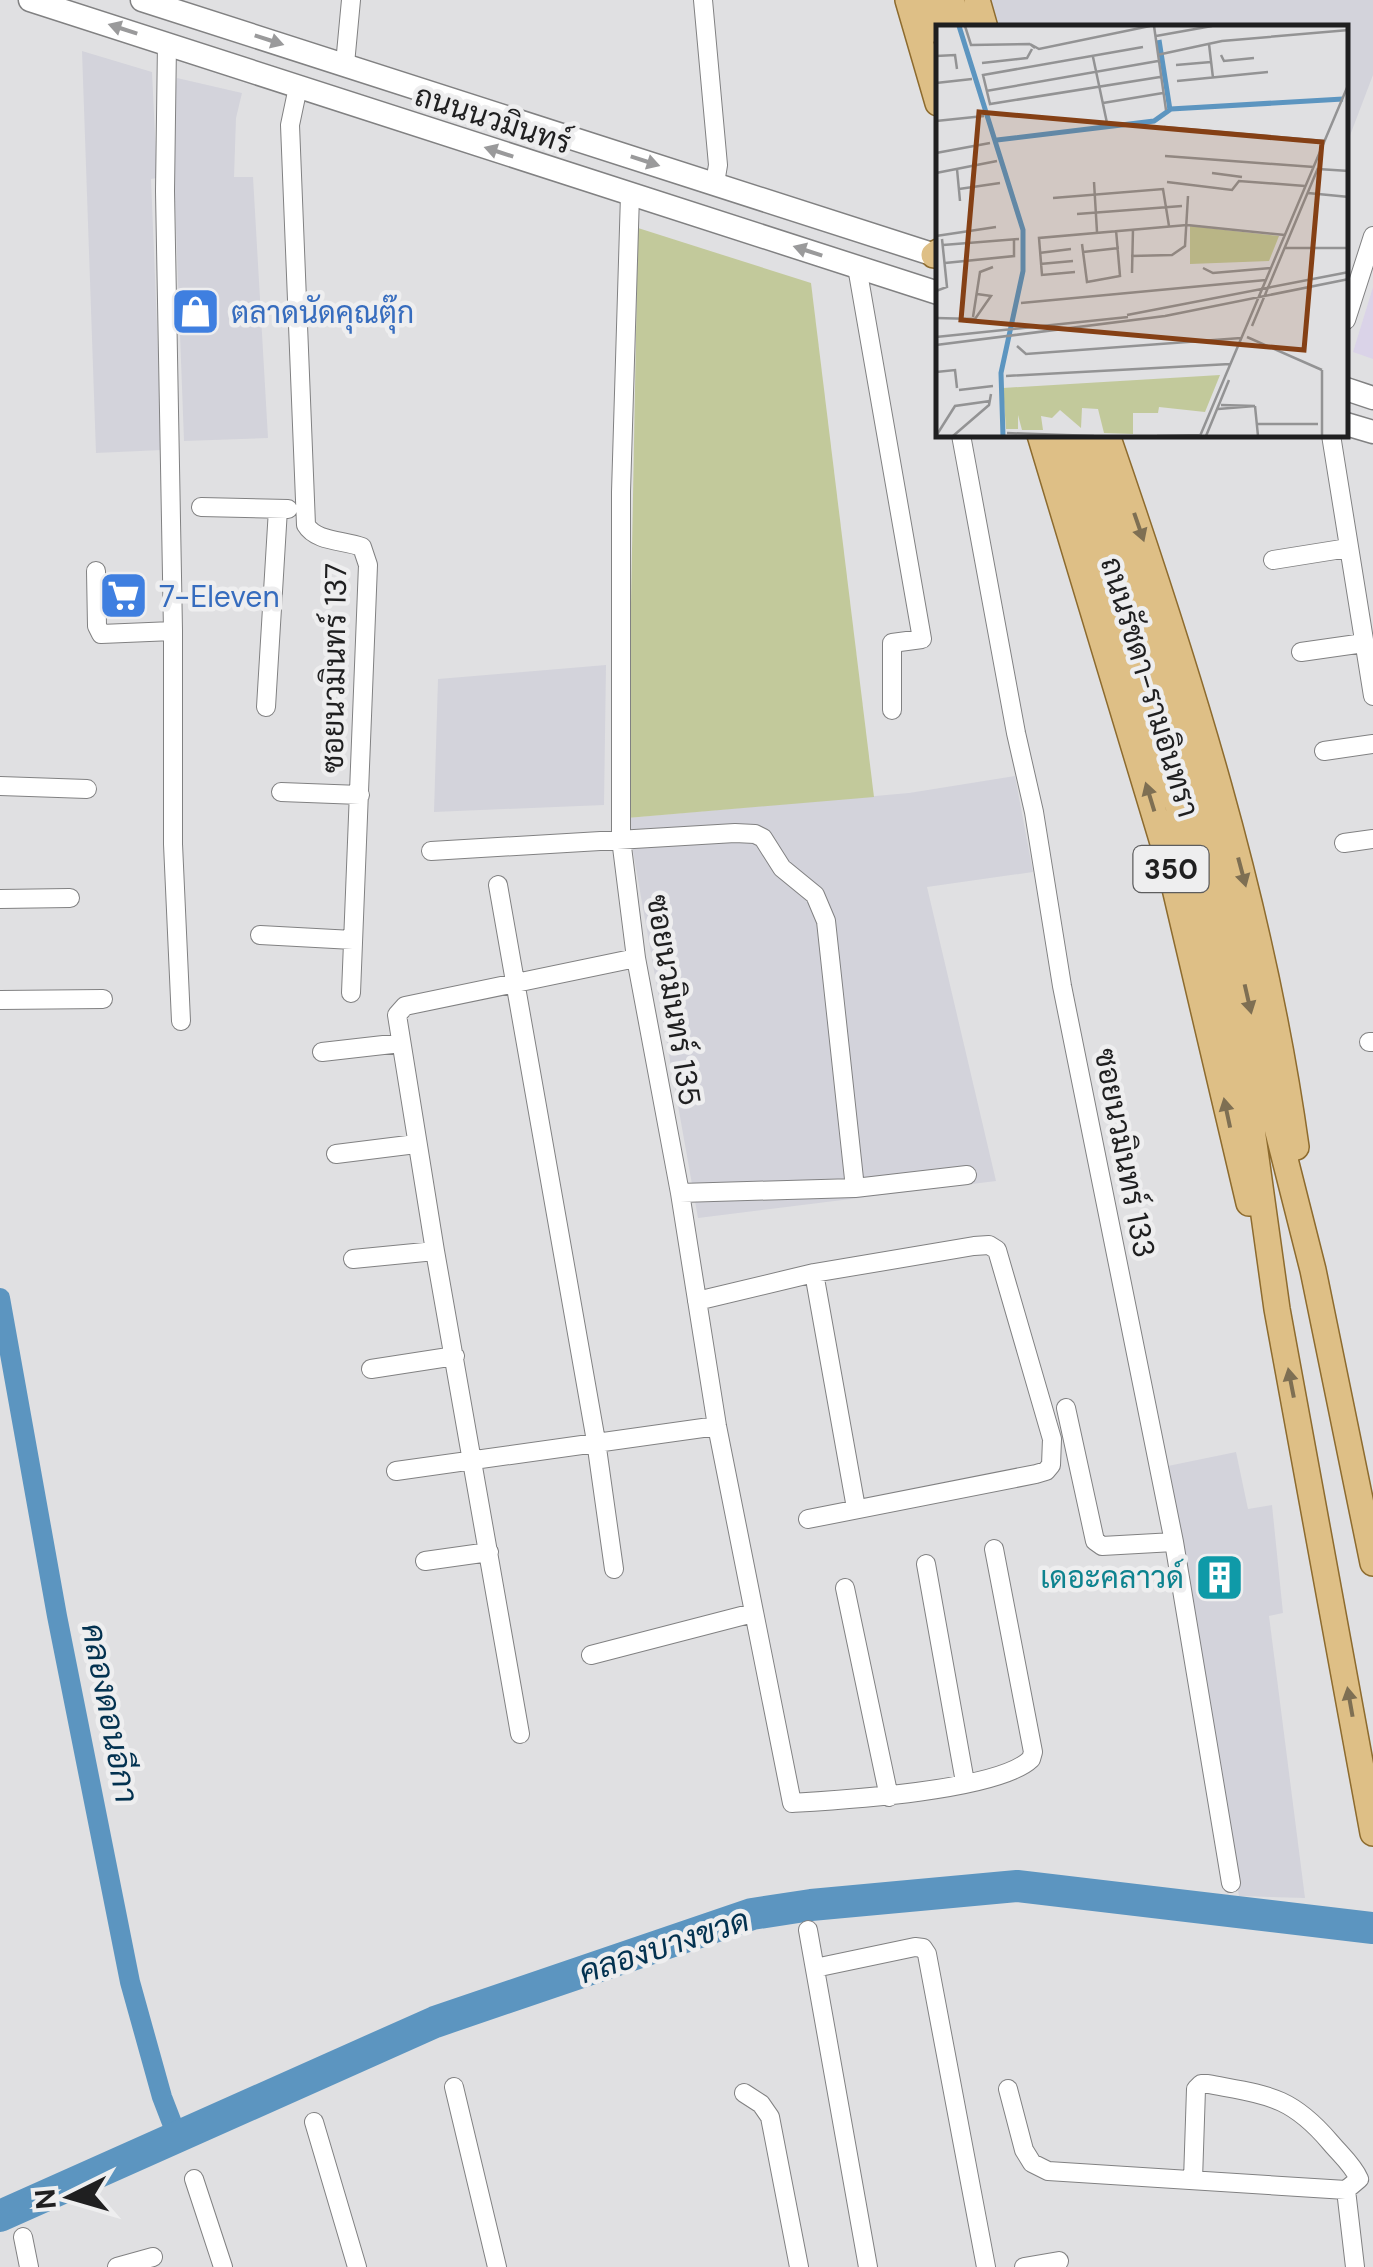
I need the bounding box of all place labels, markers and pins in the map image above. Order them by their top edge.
shop icon: ตลาดนัดคุณตุ๊ก [170,286,222,338]
place label: ตลาดนัดคุณตุ๊ก [231,293,414,334]
supermarket icon: 7-Eleven [98,570,150,622]
place label: 7-Eleven [159,577,280,616]
building icon: เดอะคลาวด์ [1193,1551,1245,1603]
place label: เดอะคลาวด์ [1040,1558,1184,1597]

